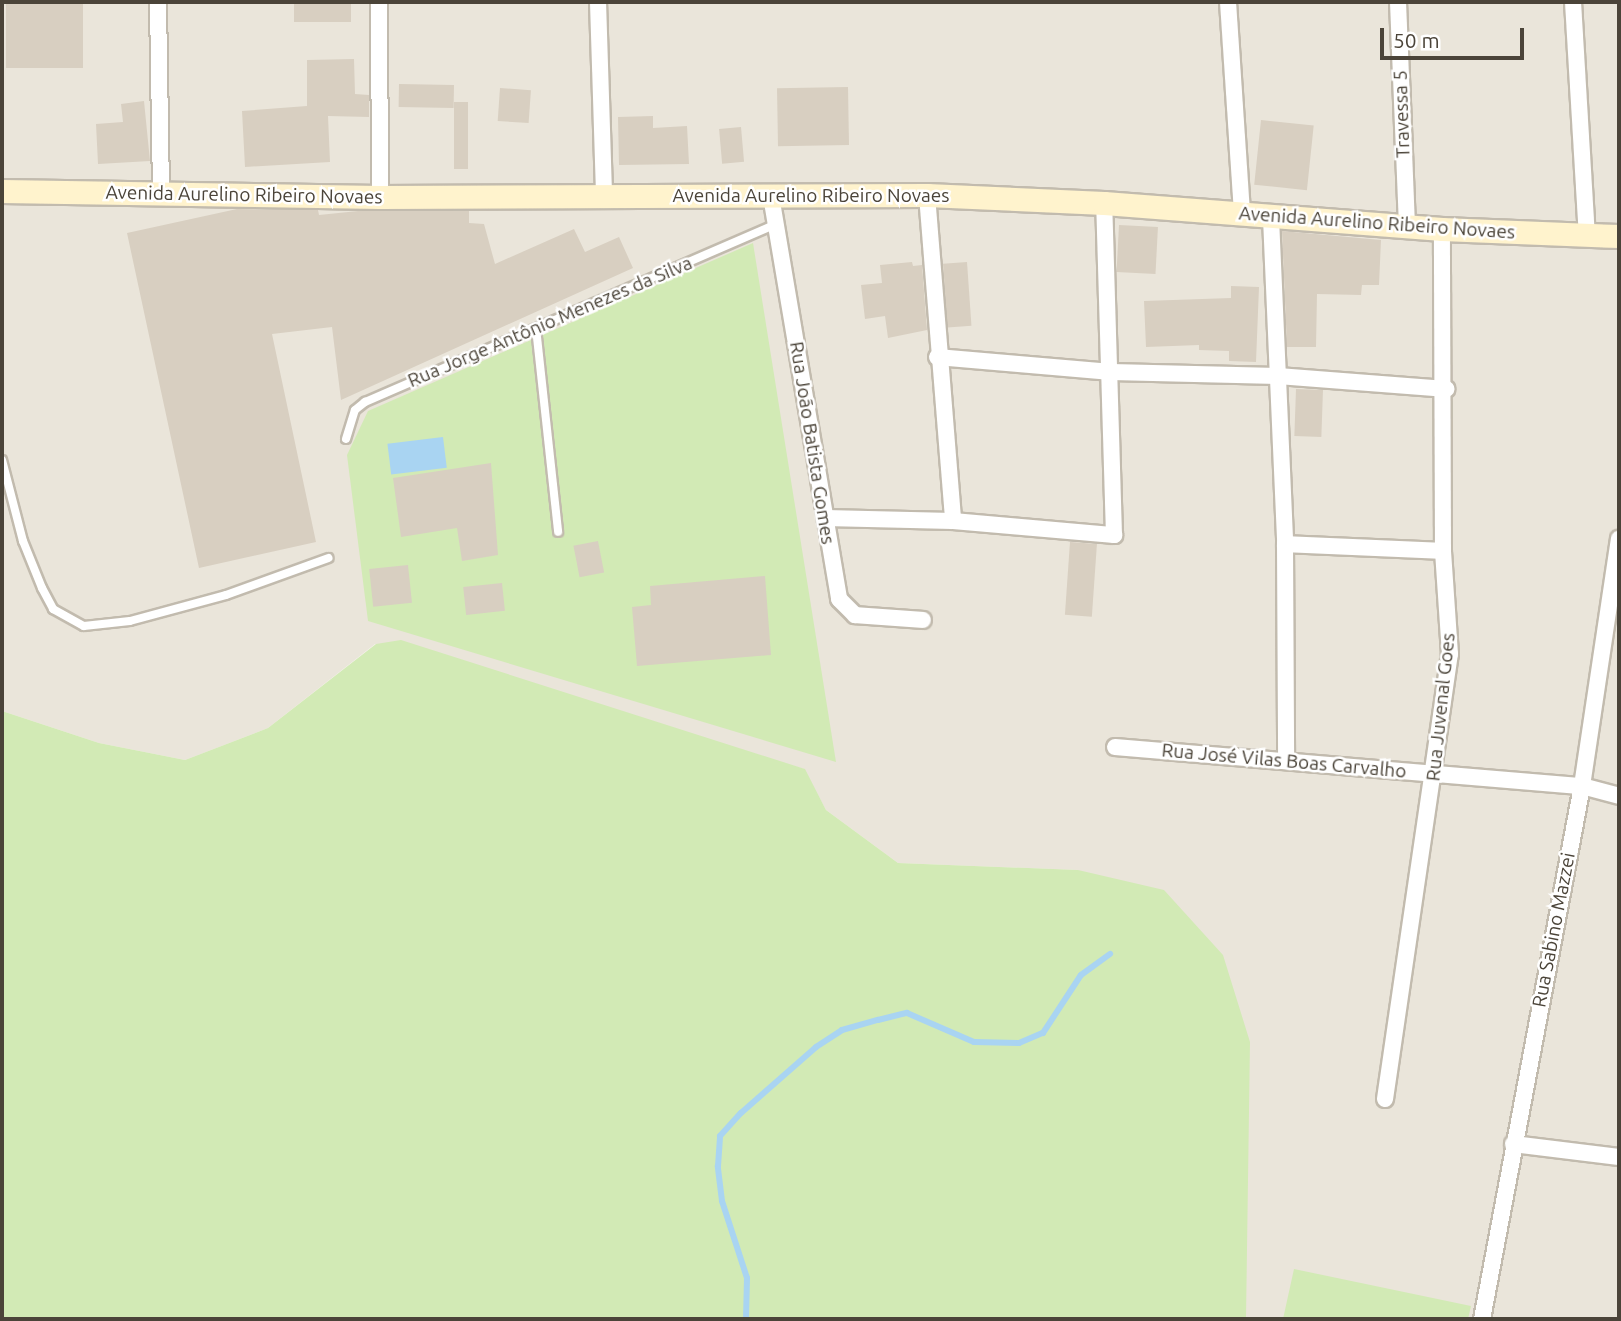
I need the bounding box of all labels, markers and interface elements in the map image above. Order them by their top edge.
scale bar [1383,14,1526,58]
text: 50 m [1393,28,1440,52]
street label: Travessa 5 [1389,70,1415,158]
street label: Avenida Aurelino Ribeiro Novaes [105,181,383,209]
street label: Avenida Aurelino Ribeiro Novaes [672,185,950,207]
street label: Avenida Aurelino Ribeiro Novaes [1238,202,1516,244]
street label: Rua Jorge Antônio Menezes da Silva [404,252,696,392]
street label: Rua João Batista Gomes [785,340,839,546]
street label: Rua Juvenal Goes [1422,632,1460,782]
street label: Rua José Vilas Boas Carvalho [1161,739,1407,783]
street label: Rua Sabino Mazzei [1528,851,1580,1009]

